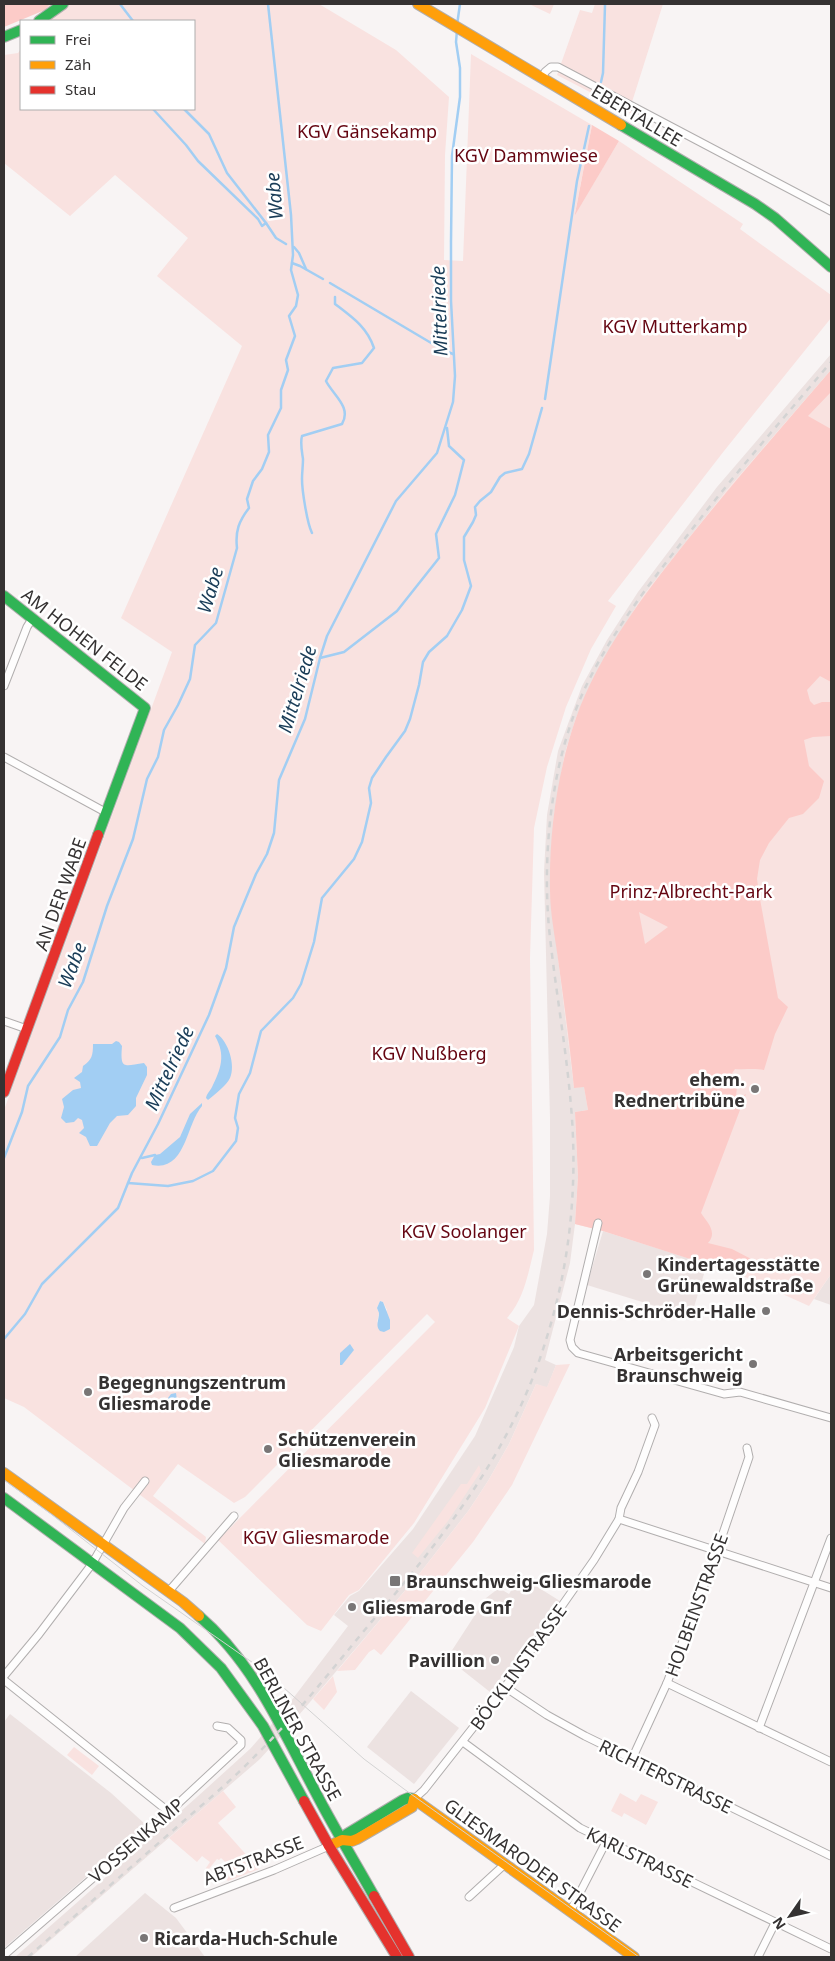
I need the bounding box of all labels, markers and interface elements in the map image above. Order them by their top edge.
legend [20,20,195,110]
text: Frei [65,29,91,49]
text: Zäh [65,54,91,74]
street label: EBERTALLEE [587,78,687,152]
text: Stau [65,79,96,99]
park label: KGV Gänsekamp [297,119,437,143]
park label: KGV Dammwiese [454,143,598,167]
water label: Wabe [259,171,289,221]
water label: Mittelriede [424,265,454,357]
park label: KGV Mutterkamp [602,314,748,338]
water label: Wabe [191,564,229,616]
street label: AM HOHEN FELDE [17,582,153,696]
water label: Mittelriede [271,642,323,736]
street label: AN DER WABE [29,834,91,954]
park label: Prinz-Albrecht-Park [610,879,773,903]
water label: Wabe [51,938,93,992]
water label: Mittelriede [138,1022,200,1114]
park label: KGV Nußberg [371,1041,487,1065]
place label: ehem. Rednertribüne [614,1067,745,1112]
marker: ehem. Rednertribüne [749,1083,761,1095]
park label: KGV Soolanger [401,1219,527,1243]
place label: Kindertagesstätte Grünewaldstraße [657,1252,820,1297]
marker: Kindertagesstätte Grünewaldstraße [641,1268,653,1280]
place label: Dennis-Schröder-Halle [557,1299,756,1323]
marker: Dennis-Schröder-Halle [760,1305,772,1317]
place label: Arbeitsgericht Braunschweig [614,1342,743,1387]
marker: Arbeitsgericht Braunschweig [747,1358,759,1370]
place label: Begegnungszentrum Gliesmarode [98,1370,286,1415]
marker: Begegnungszentrum Gliesmarode [82,1386,94,1398]
place label: Schützenverein Gliesmarode [278,1427,416,1472]
marker: Schützenverein Gliesmarode [262,1443,274,1455]
park label: KGV Gliesmarode [243,1525,389,1549]
street label: HOLBEINSTRASSE [659,1530,733,1680]
place label: Braunschweig-Gliesmarode [406,1569,651,1593]
marker: Braunschweig-Gliesmarode [388,1574,402,1588]
place label: Gliesmarode Gnf [362,1595,512,1619]
street label: BÖCKLINSTRASSE [464,1599,572,1735]
marker: Gliesmarode Gnf [346,1601,358,1613]
place label: Pavillion [408,1648,485,1672]
street label: BERLINER STRASSE [249,1653,347,1805]
marker: Pavillion [489,1654,501,1666]
street label: RICHTERSTRASSE [595,1733,737,1819]
street label: VOSSENKAMP [84,1792,188,1888]
street label: GLIESMARODER STRASSE [440,1793,626,1937]
street label: KARLSTRASSE [583,1821,697,1893]
street label: ABTSTRASSE [199,1830,307,1890]
north arrow [765,1891,815,1941]
text: N [768,1914,790,1934]
place label: Ricarda-Huch-Schule [154,1926,338,1950]
marker: Ricarda-Huch-Schule [138,1932,150,1944]

